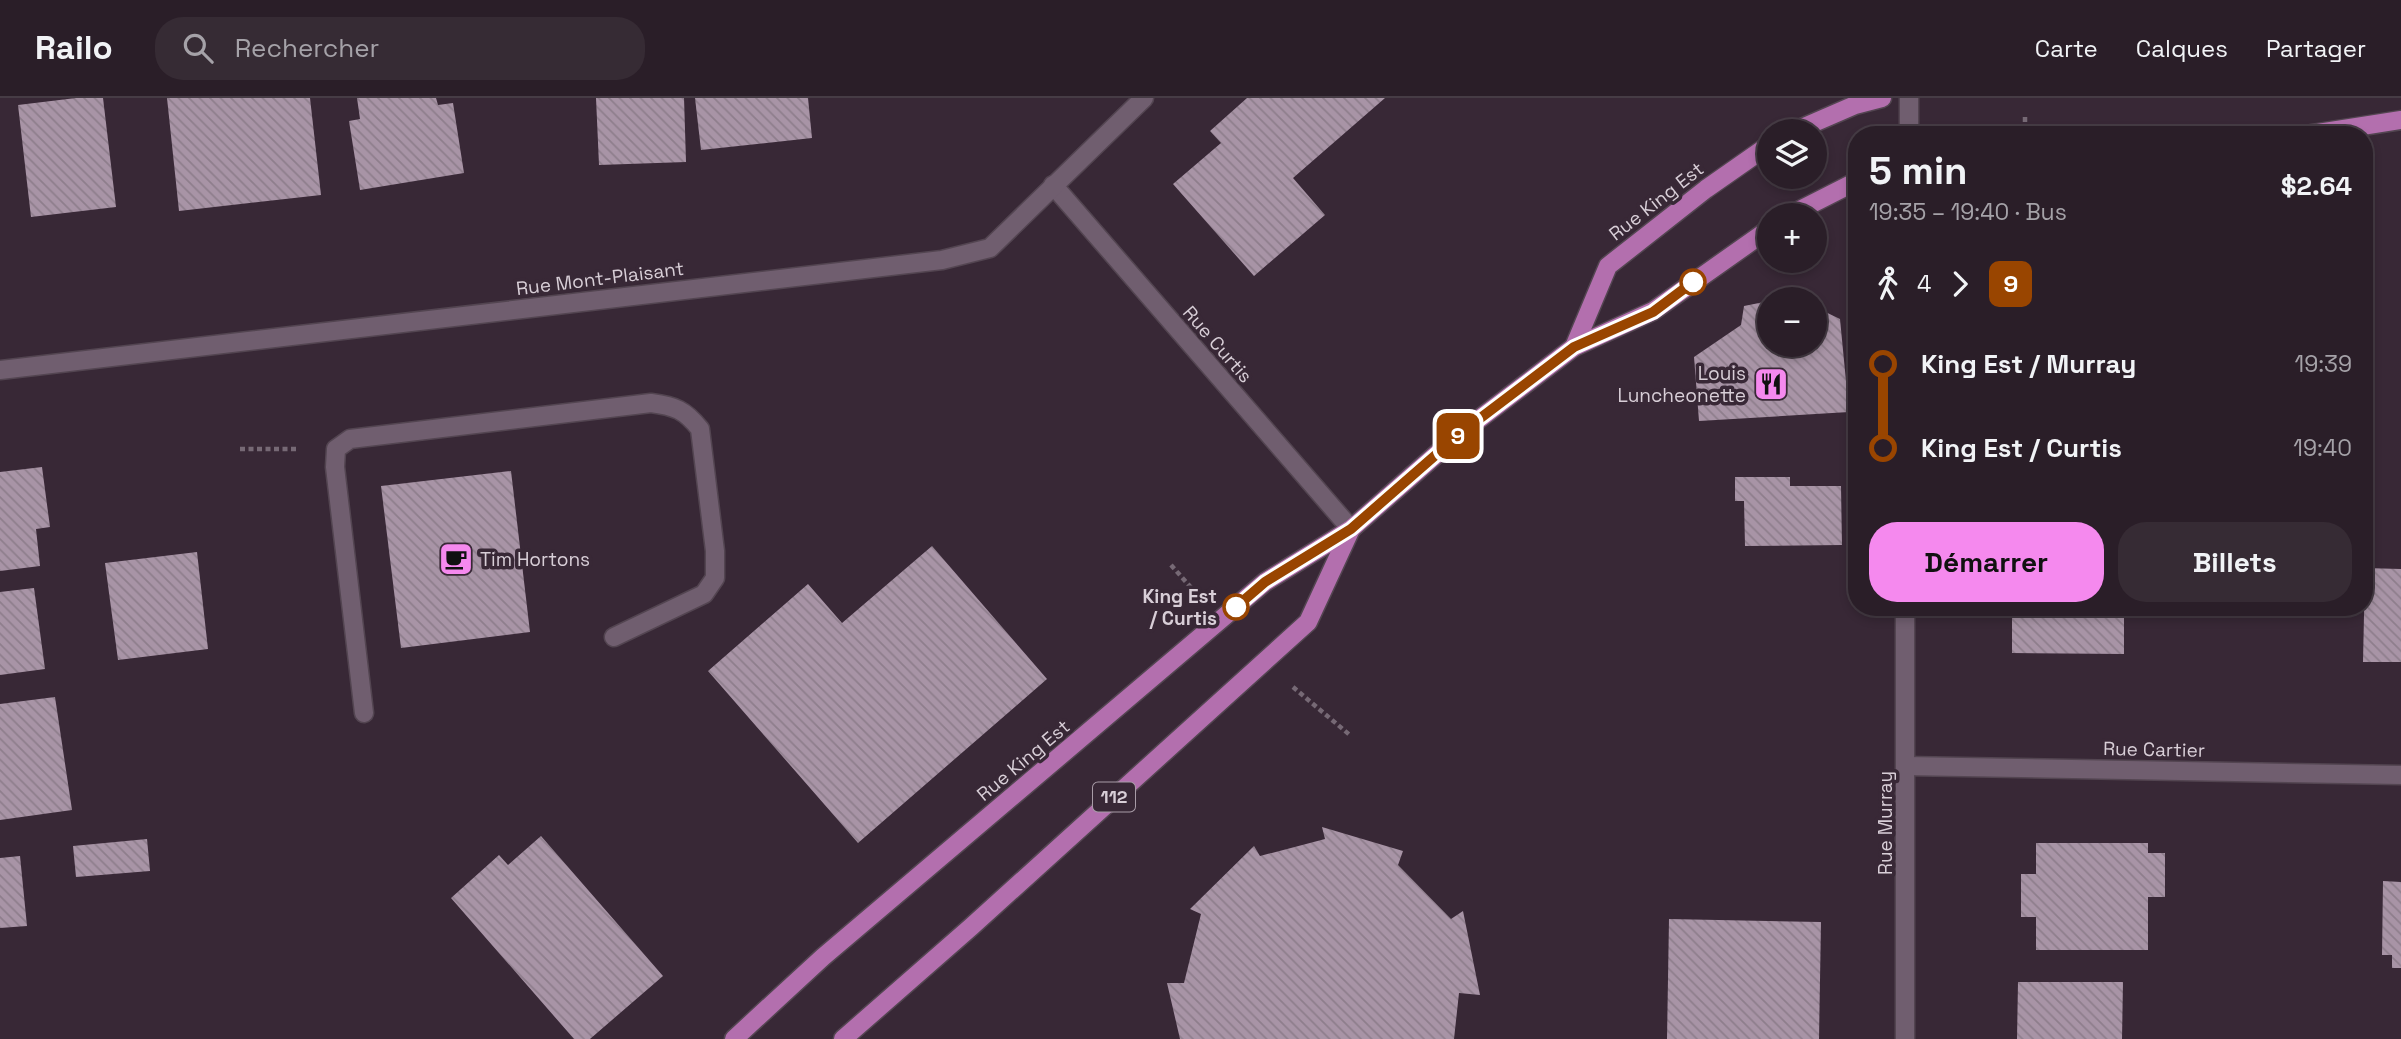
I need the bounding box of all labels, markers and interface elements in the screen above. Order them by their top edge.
search box [155,17,645,80]
text: Railo [35,27,113,69]
icon: search [179,29,217,67]
text: Rechercher [235,31,379,65]
text: Carte [2035,33,2098,64]
text: Calques [2136,33,2228,64]
text: Partager [2266,33,2366,64]
map controls [1757,119,1827,357]
button: layers [1757,119,1827,189]
text: 5 min [1869,147,1967,195]
street label: Rue King Est [1604,156,1709,246]
text: $2.64 [2281,169,2352,203]
text: 19:35 – 19:40 · Bus [1869,197,2067,227]
button: + [1757,203,1827,273]
street label: Rue Mont-Plaisant [515,256,685,301]
icon: walk [1869,265,1907,303]
icon: forward [1941,265,1979,303]
text: 9 [2003,268,2018,299]
unlabelled marker [1680,269,1706,295]
text: 4 [1917,269,1931,299]
button: − [1757,287,1827,357]
street label: Rue Curtis [1177,301,1258,388]
text: King Est / Murray [1921,347,2136,381]
text: 19:39 [2295,349,2352,379]
place label: Louis Luncheonette [1617,361,1746,408]
restaurant icon: Louis Luncheonette [1752,365,1790,403]
line badge: 9 [1435,413,1481,459]
text: 9 [1451,420,1465,451]
text: King Est / Curtis [1921,431,2122,465]
text: 19:40 [2293,433,2352,463]
button: Démarrer [1869,522,2104,602]
button: Billets [2118,522,2352,602]
cafe icon: Tim Hortons [437,540,475,578]
place label: Tim Hortons [480,547,590,572]
place label: King Est / Curtis [1142,584,1217,631]
marker: King Est / Curtis [1223,594,1249,620]
street label: Rue King Est [972,714,1075,807]
street label: Rue Cartier [2103,736,2205,763]
street label: Rue Murray [1873,771,1898,875]
road number: 112 [1093,782,1135,812]

